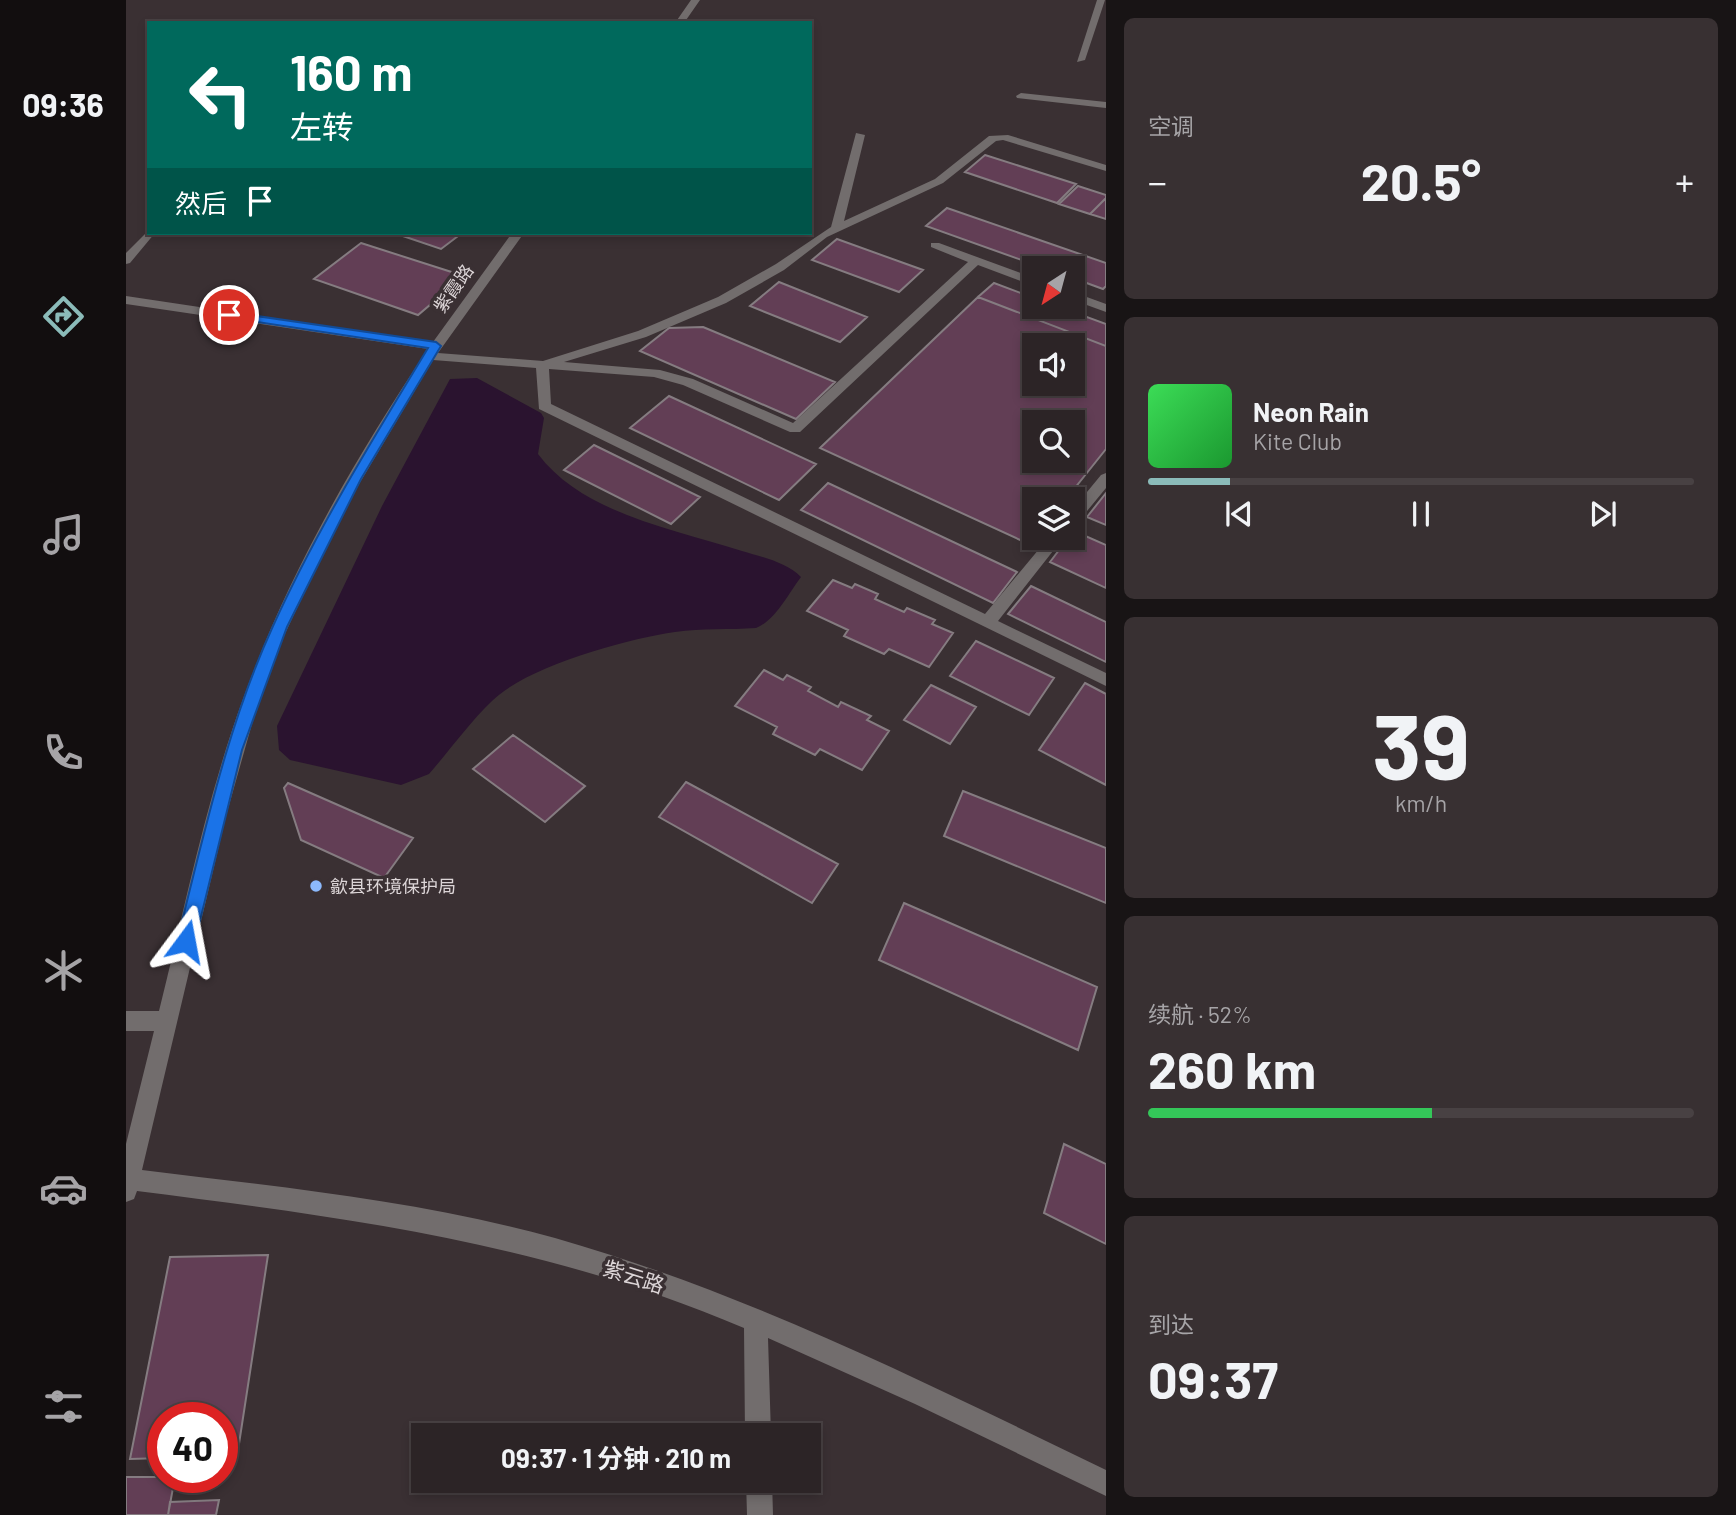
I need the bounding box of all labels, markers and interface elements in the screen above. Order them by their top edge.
text: 160 m [290,42,412,101]
icon: left [175,49,266,140]
text: 09:36 [22,85,104,123]
text: 左转 [290,107,354,145]
text: 空调 [1148,112,1194,140]
text: 20.5° [1361,149,1481,211]
text: − [1148,158,1167,204]
text: + [1675,158,1694,204]
icon: arrive [241,182,279,220]
text: 然后 [175,187,227,218]
north arrow [1022,256,1085,318]
map controls [1022,256,1085,550]
street label: 紫霞路 [429,260,477,316]
pin [199,285,259,345]
icon: directions [39,292,88,341]
icon: arrive [210,296,248,334]
button: sound [1022,333,1085,396]
text: Neon Rain [1253,396,1369,427]
button: search [1022,410,1085,473]
text: Kite Club [1253,427,1342,455]
button: layers [1022,487,1085,550]
icon: previous [1220,495,1258,533]
icon: pause [1402,495,1440,533]
icon: next [1584,495,1622,533]
icon: music [39,510,88,559]
text: 39 [1372,689,1470,798]
icon: phone [39,728,88,777]
text: km/h [1395,789,1447,817]
place label: 歙县环境保护局 [330,875,456,897]
marker: 歙县环境保护局 [308,878,324,894]
position arrow [149,904,223,978]
icon: climate [39,946,88,995]
text: 续航 · 52% [1148,1000,1252,1028]
text: 260 km [1148,1037,1316,1099]
icon: car [39,1164,88,1213]
street label: 紫云路 [600,1254,668,1298]
text: 到达 [1148,1310,1194,1338]
text: 09:37 [1148,1347,1278,1409]
icon: filters [39,1382,88,1431]
speed limit sign: 40 [147,1402,238,1493]
text: 09:37 · 1 分钟 · 210 m [501,1442,731,1473]

